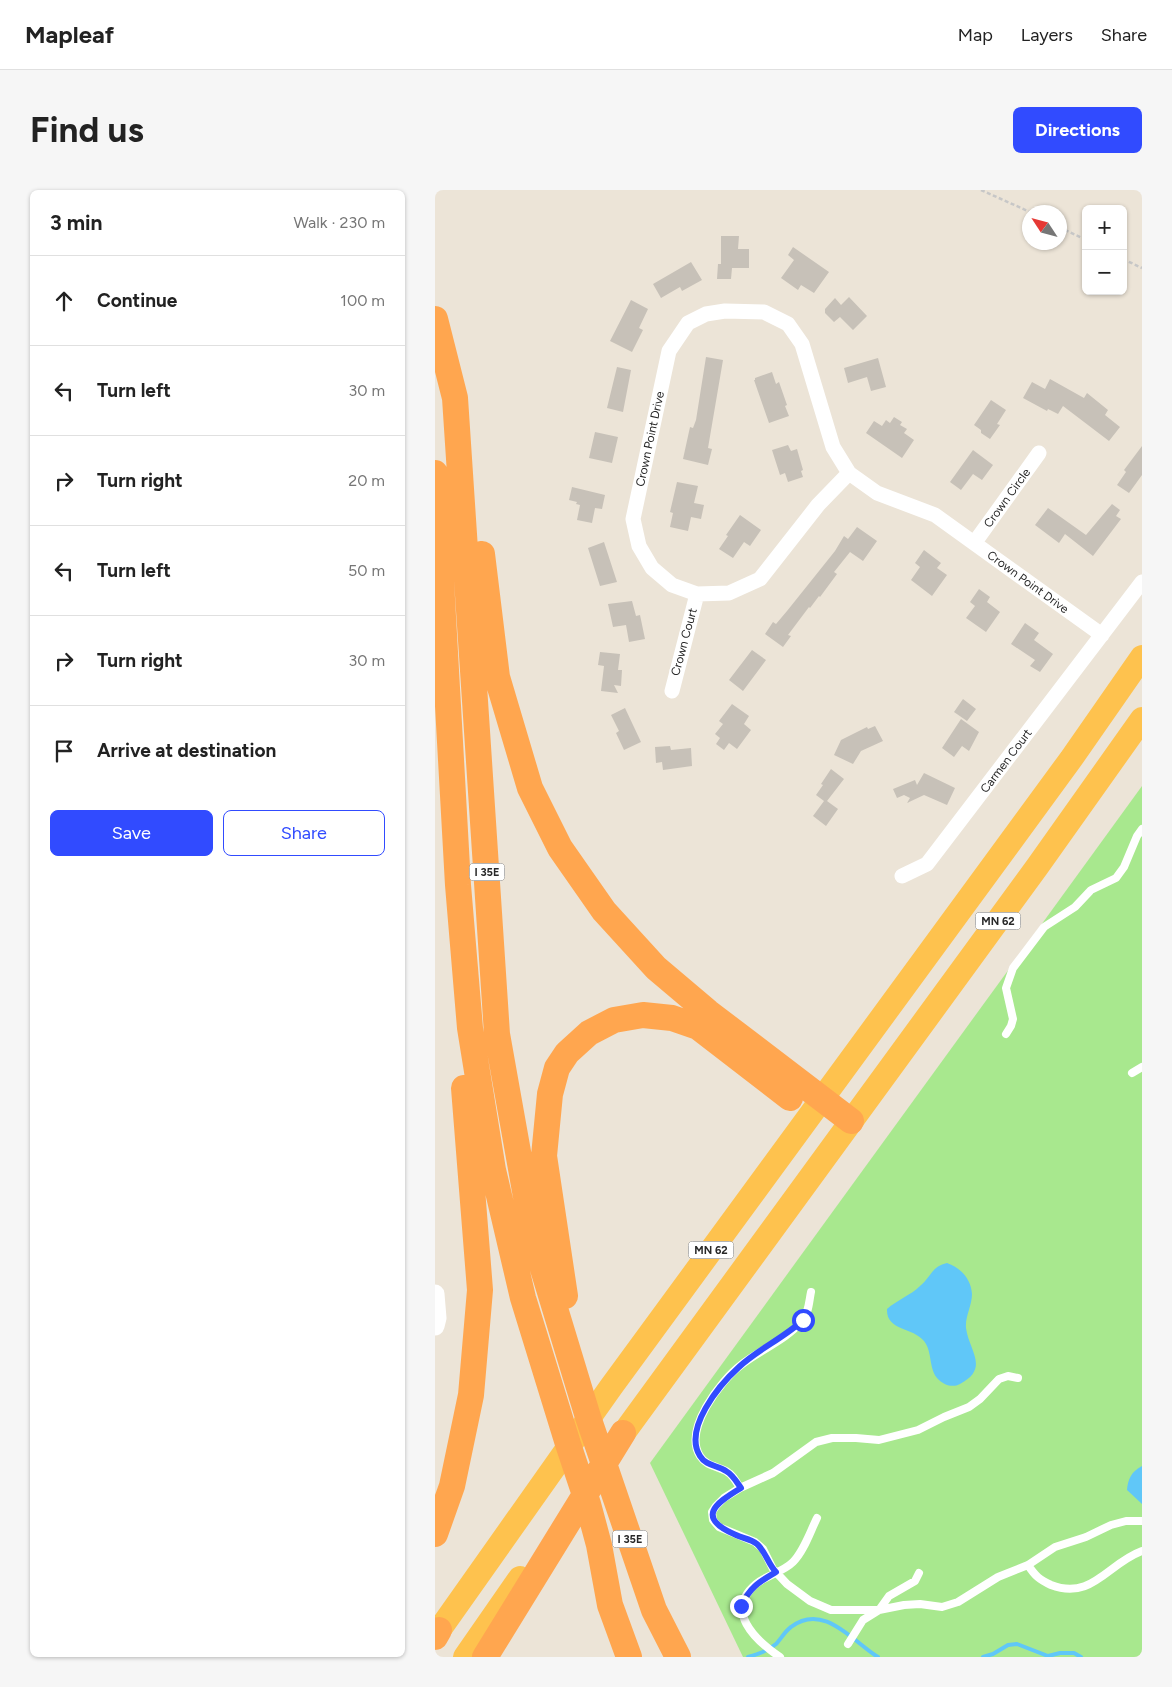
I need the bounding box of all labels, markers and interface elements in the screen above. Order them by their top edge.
text: Mapleaf [25,20,114,49]
text: Map [958,24,993,46]
text: Layers [1021,24,1073,46]
text: Share [1101,24,1147,46]
button: Directions [1013,107,1142,153]
text: Find us [30,109,144,151]
north arrow [1022,205,1067,250]
map controls [1082,205,1127,295]
button: + [1082,205,1127,250]
text: 3 min [50,210,102,235]
text: Walk · 230 m [293,213,385,232]
button: − [1082,250,1127,295]
icon: ahead [50,287,78,315]
text: Continue [97,289,177,312]
text: 100 m [340,291,385,310]
icon: left [50,377,78,405]
text: Turn left [97,379,171,402]
text: 30 m [348,381,385,400]
street label: Crown Point Drive [633,390,667,488]
street label: Crown Circle [981,465,1033,530]
icon: right [50,467,78,495]
text: Turn right [97,469,183,492]
text: 20 m [348,471,385,490]
street label: Crown Point Drive [985,548,1072,616]
icon: left [50,557,78,585]
text: Turn left [97,559,171,582]
text: 50 m [348,561,385,580]
street label: Crown Court [668,606,700,677]
icon: right [50,647,78,675]
text: Turn right [97,649,183,672]
text: 30 m [348,651,385,670]
street label: Carmen Court [977,726,1035,796]
icon: arrive [50,737,78,765]
text: Arrive at destination [97,739,276,762]
button: Save [50,810,213,856]
button: Share [223,810,385,856]
road number: I 35E [469,864,505,880]
road number: MN 62 [975,912,1021,929]
road number: MN 62 [689,1242,733,1258]
route start [792,1309,815,1332]
road number: I 35E [613,1530,647,1548]
route end [730,1595,753,1618]

